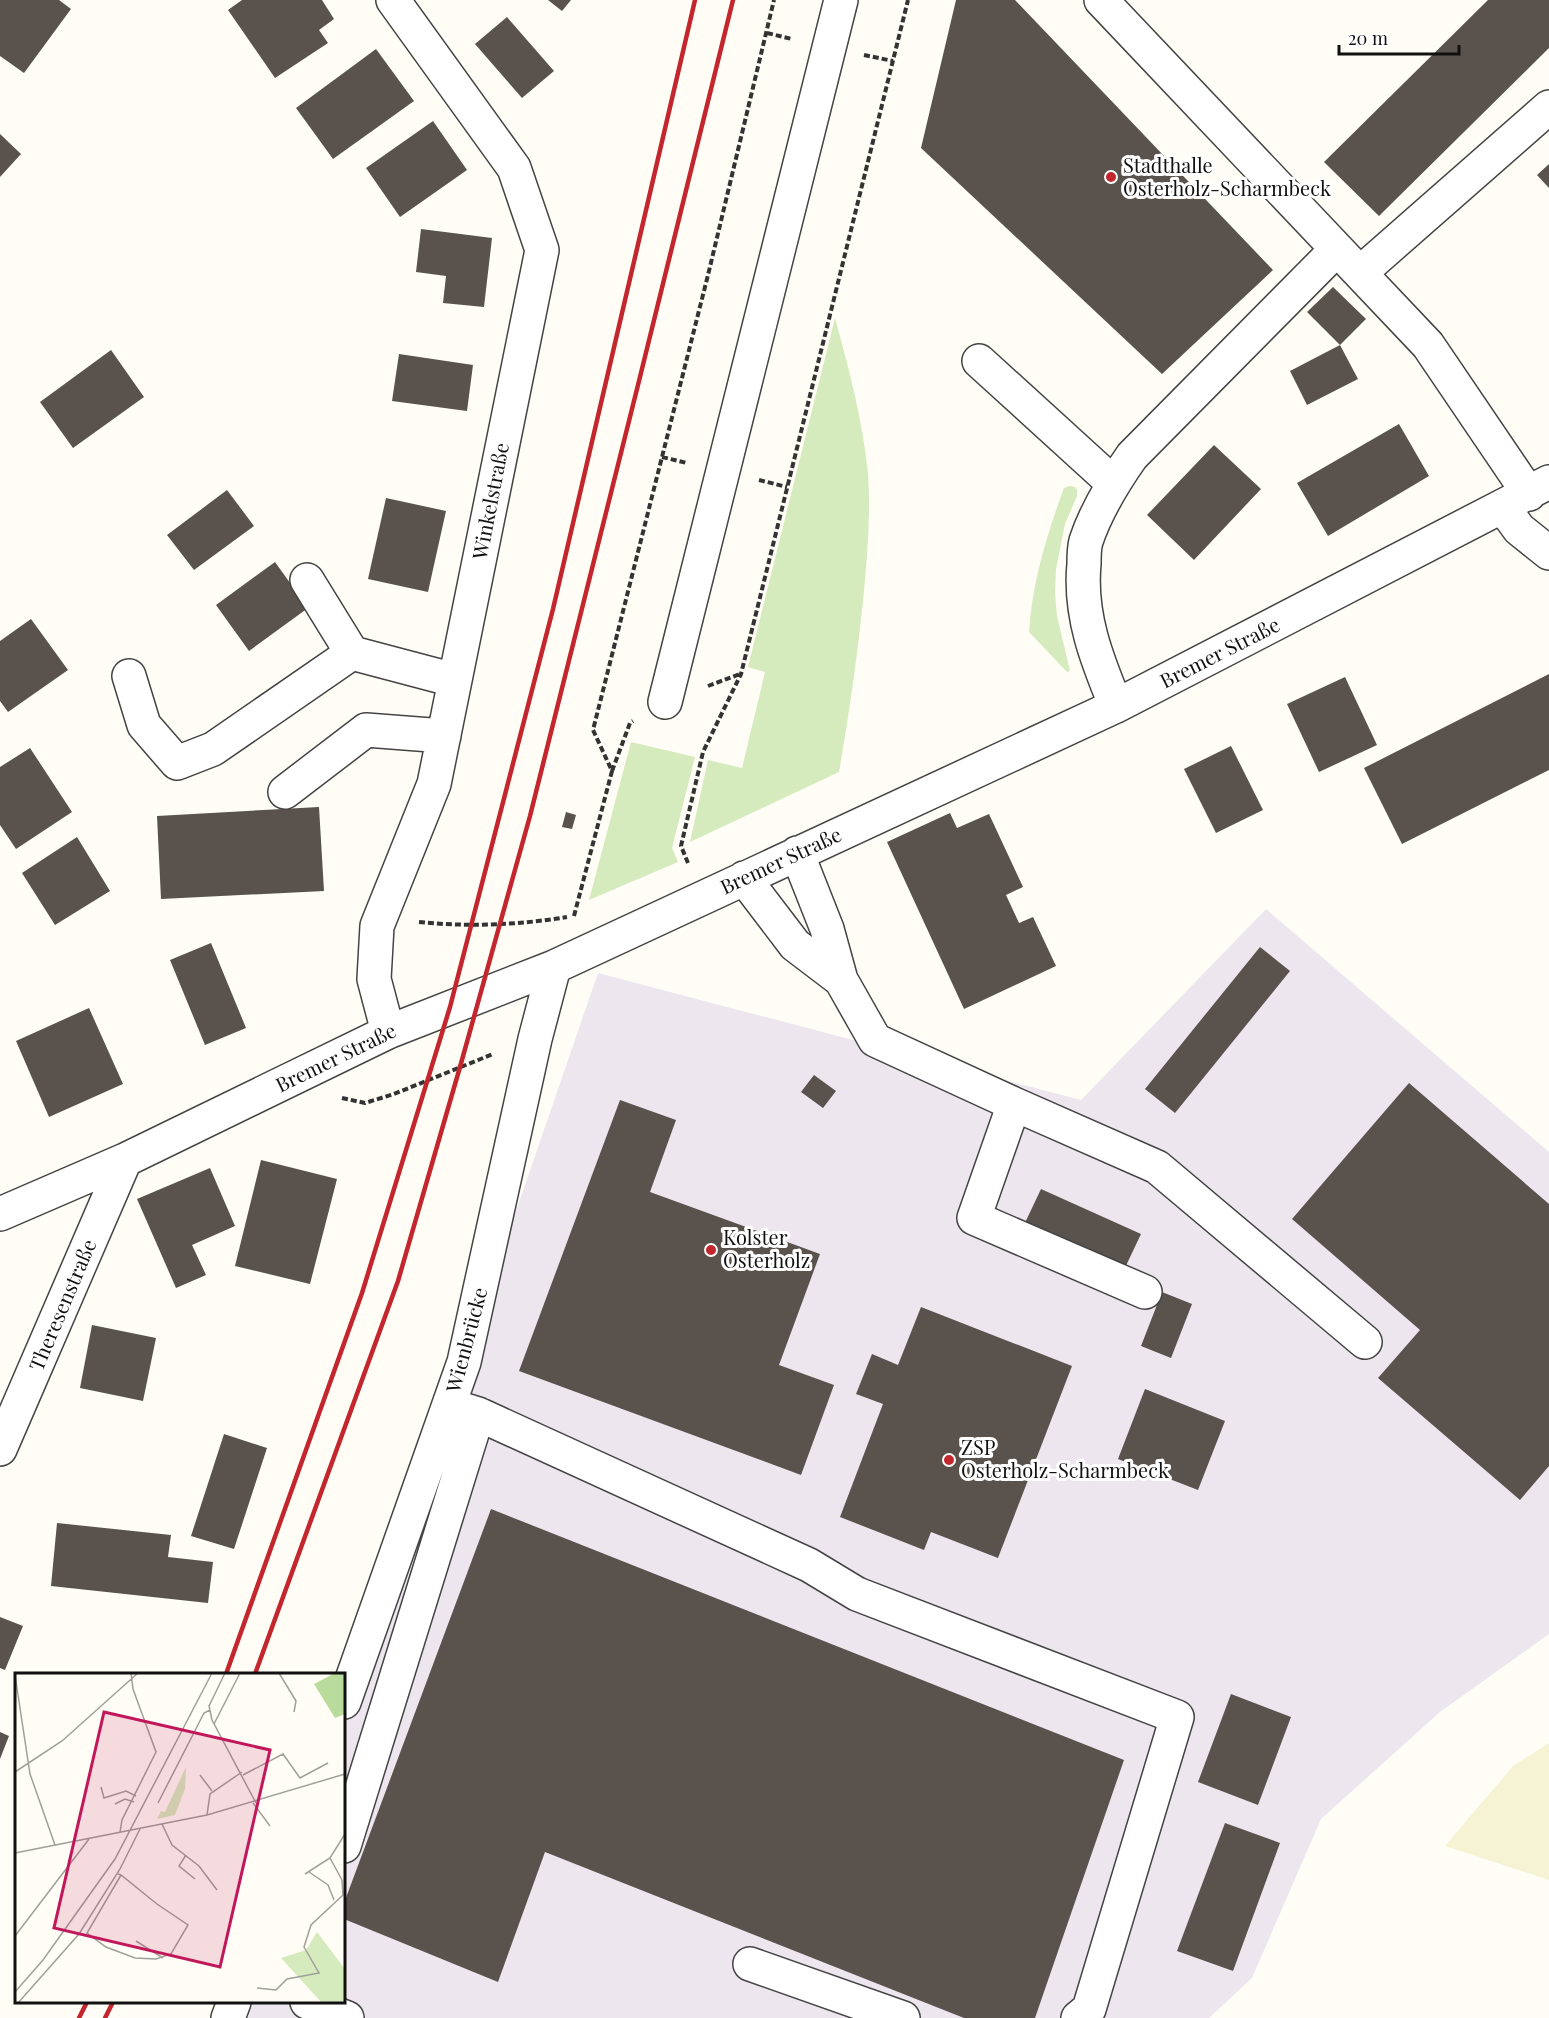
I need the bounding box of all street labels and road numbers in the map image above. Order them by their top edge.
street label: Winkelstraße [465,440,514,562]
street label: Bremer Straße [1155,610,1284,693]
street label: Bremer Straße [715,820,845,900]
street label: Bremer Straße [271,1016,400,1097]
street label: Theresenstraße [22,1234,101,1374]
street label: Wienbrücke [438,1284,493,1396]

